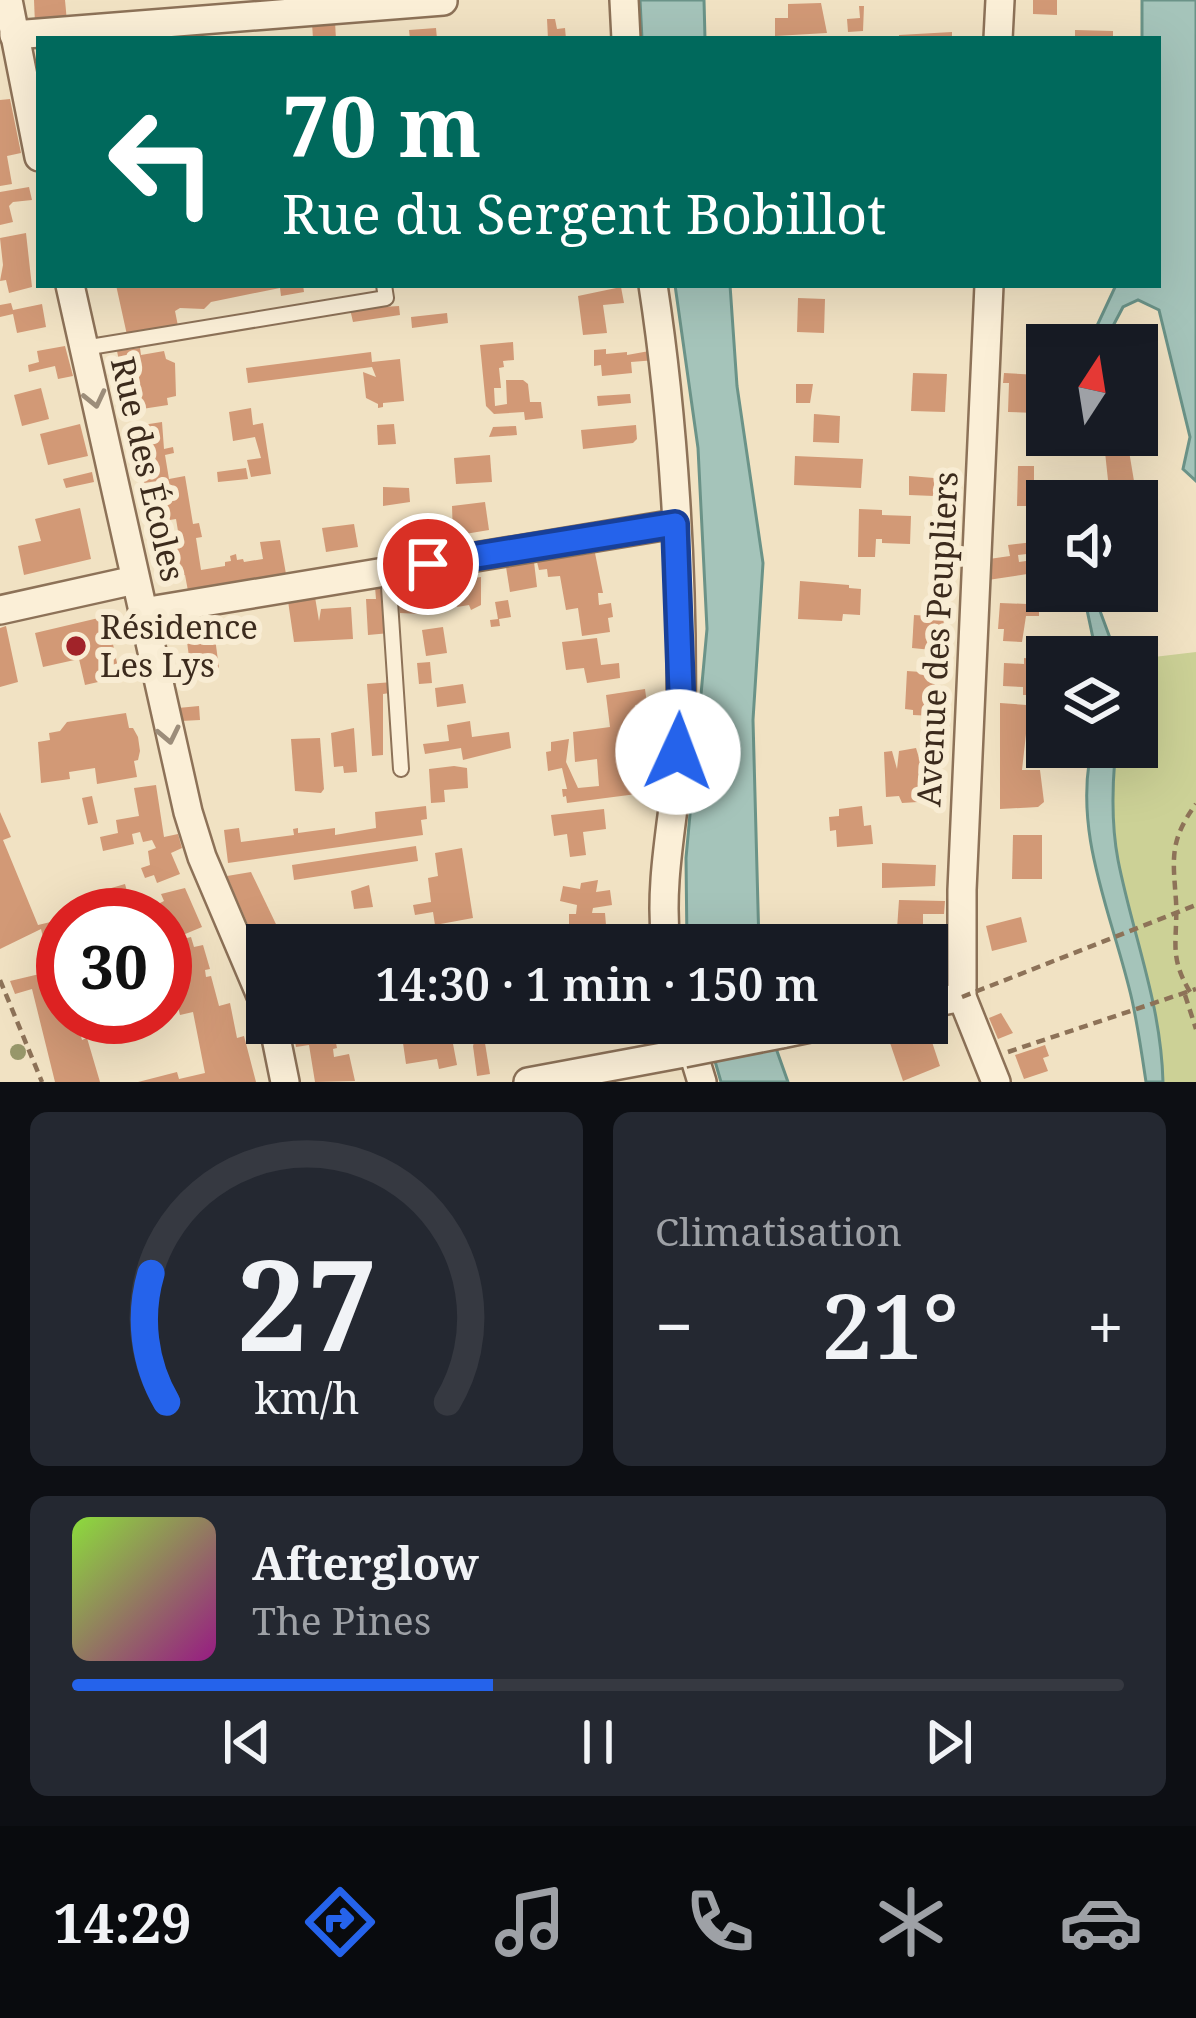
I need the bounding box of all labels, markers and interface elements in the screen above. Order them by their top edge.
text: 70 m [282,67,482,182]
icon: left [84,84,240,240]
text: Rue du Sergent Bobillot [282,176,886,250]
north arrow [1026,324,1158,456]
map controls [1026,324,1158,768]
street label: Rue des Écoles [101,352,196,585]
one-way arrow [82,389,107,409]
street label: Avenue des Peupliers [905,470,968,808]
button: sound [1026,480,1158,612]
pin [377,513,479,615]
icon: arrive [395,531,461,597]
place label: Résidence Les Lys [100,604,258,687]
marker: Résidence Les Lys [63,633,89,659]
button: layers [1026,636,1158,768]
position arrow [615,689,741,815]
one-way arrow [156,724,181,744]
speed limit sign: 30 [36,888,192,1044]
text: 14:30 · 1 min · 150 m [375,953,819,1014]
text: Climatisation [655,1204,902,1257]
text: 27 [236,1218,377,1388]
text: 21° [821,1263,959,1385]
text: − [655,1280,693,1370]
text: + [1087,1280,1124,1370]
text: km/h [254,1368,359,1427]
text: Afterglow [252,1532,479,1593]
text: The Pines [252,1593,431,1646]
icon: previous [214,1709,280,1775]
icon: pause [565,1709,631,1775]
icon: next [916,1709,982,1775]
icon: directions [298,1880,382,1964]
icon: music [488,1880,572,1964]
icon: phone [678,1880,762,1964]
icon: climate [869,1880,953,1964]
icon: car [1059,1880,1143,1964]
text: 14:29 [53,1885,192,1959]

